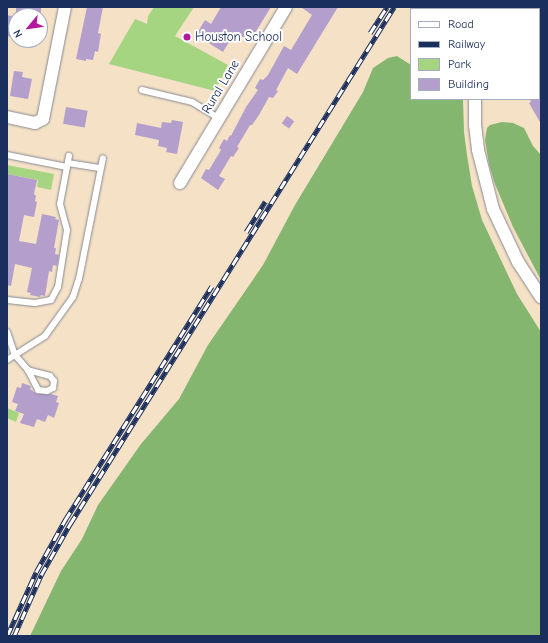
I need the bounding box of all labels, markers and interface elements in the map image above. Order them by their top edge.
north arrow [8,8,48,48]
legend [410,8,540,100]
text: Road [448,17,474,31]
text: N [11,27,25,40]
place label: Houston School [195,29,282,45]
marker: Houston School [182,32,192,42]
text: Railway [448,37,485,51]
street label: Rural Lane [199,57,243,117]
text: Park [448,57,471,71]
text: Building [448,77,489,91]

